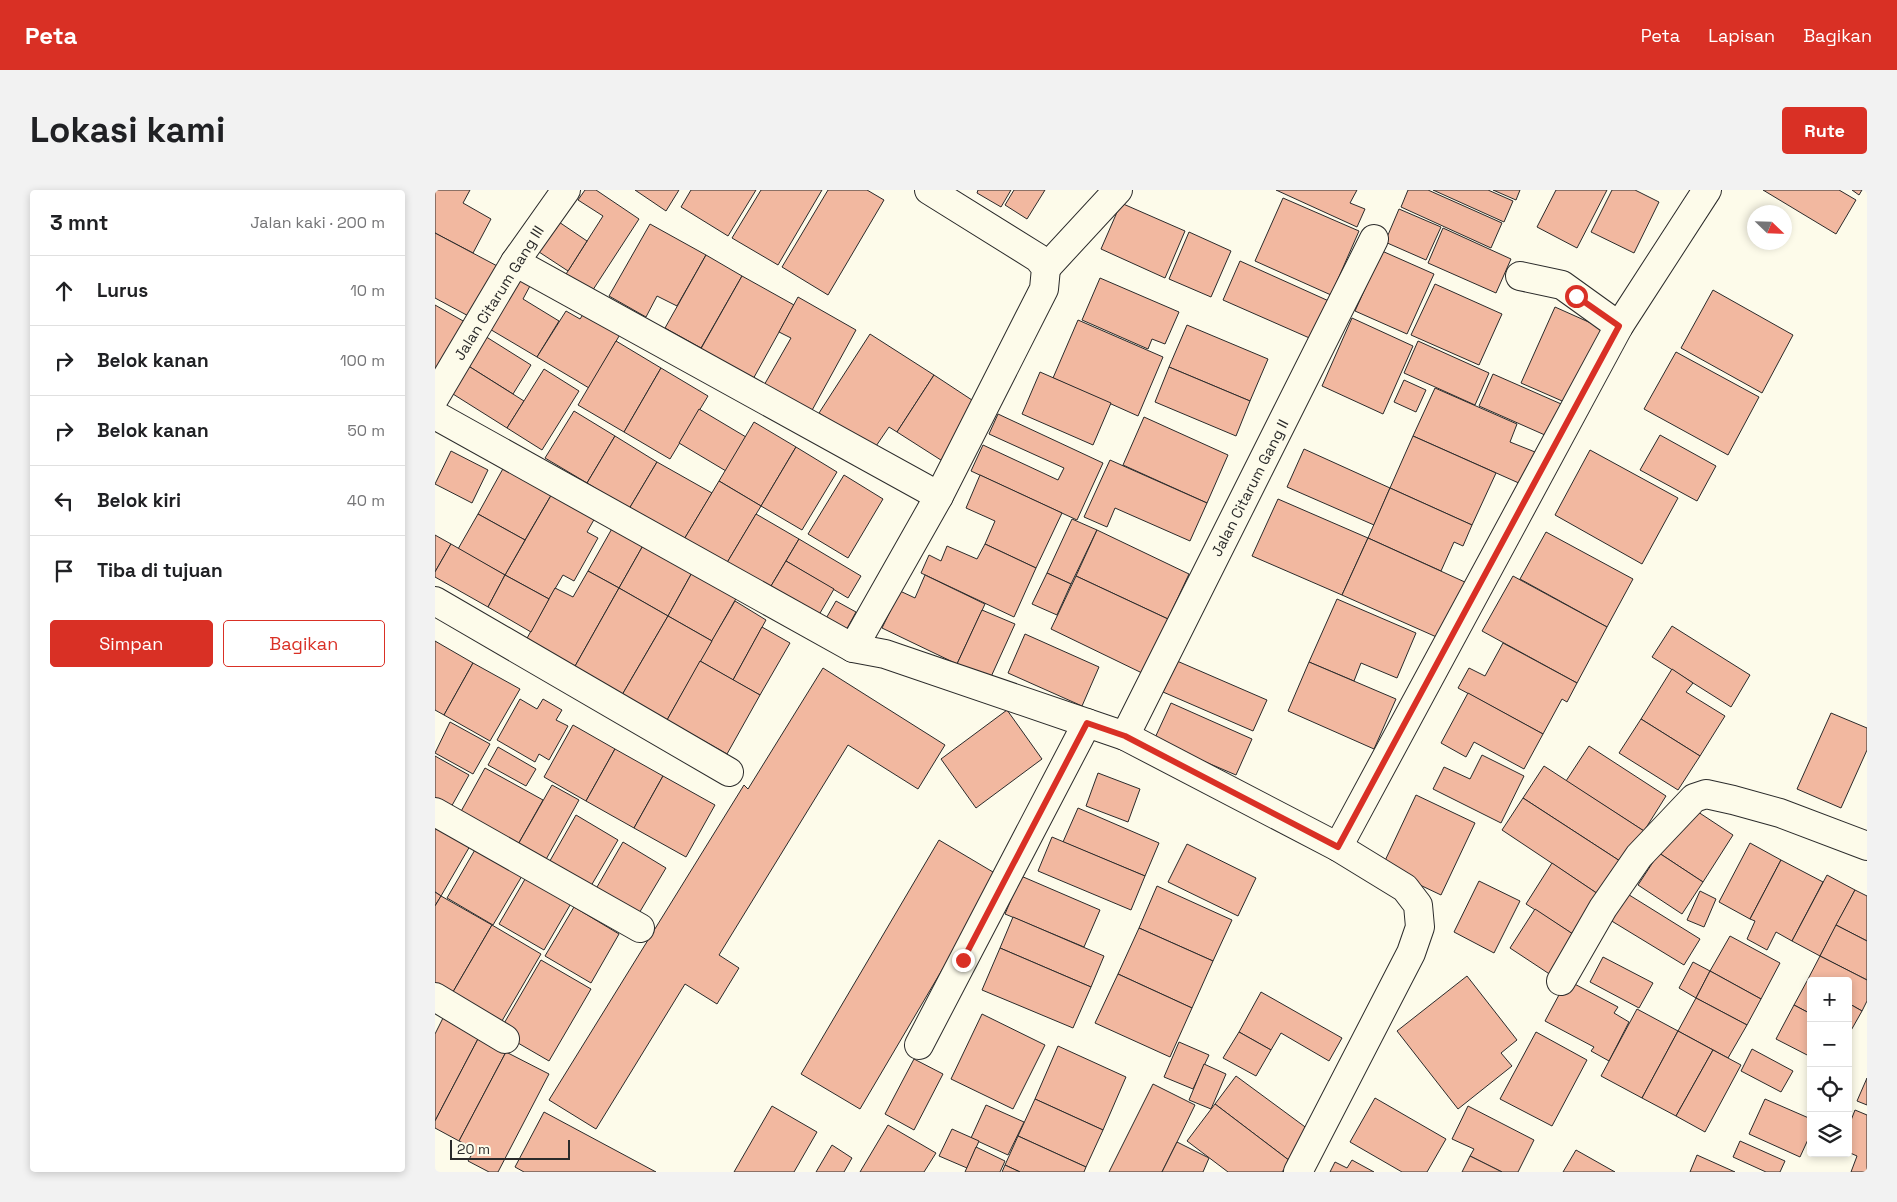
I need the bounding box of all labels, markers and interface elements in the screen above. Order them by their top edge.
text: Peta [25,20,78,51]
text: Peta [1641,24,1680,47]
text: Lapisan [1708,24,1775,47]
text: Bagikan [1803,24,1872,47]
button: Rute [1782,107,1867,154]
text: Lokasi kami [30,108,225,152]
north arrow [1747,205,1792,250]
text: 3 mnt [50,209,108,236]
text: Jalan kaki · 200 m [250,212,385,233]
street label: Jalan Citarum Gang III [449,222,548,364]
icon: ahead [50,277,78,305]
text: Lurus [97,278,148,303]
text: 10 m [350,280,385,301]
route start [1565,285,1588,308]
icon: right [50,347,78,375]
text: Belok kanan [97,348,209,373]
text: 100 m [340,350,385,371]
street label: Jalan Citarum Gang II [1207,416,1292,560]
icon: right [50,417,78,445]
text: Belok kanan [97,418,209,443]
text: 50 m [347,420,385,441]
icon: left [50,487,78,515]
text: Belok kiri [97,488,181,513]
text: 40 m [347,490,385,511]
icon: arrive [50,557,78,585]
text: Tiba di tujuan [97,558,223,583]
button: Simpan [50,620,213,667]
button: Bagikan [223,620,385,667]
route end [952,949,975,972]
map controls [1807,977,1852,1157]
button: + [1807,977,1852,1022]
button: − [1807,1022,1852,1067]
button: locate [1807,1067,1852,1112]
button: layers [1807,1112,1852,1157]
scale bar [450,1137,570,1160]
text: 20 m [457,1140,490,1158]

